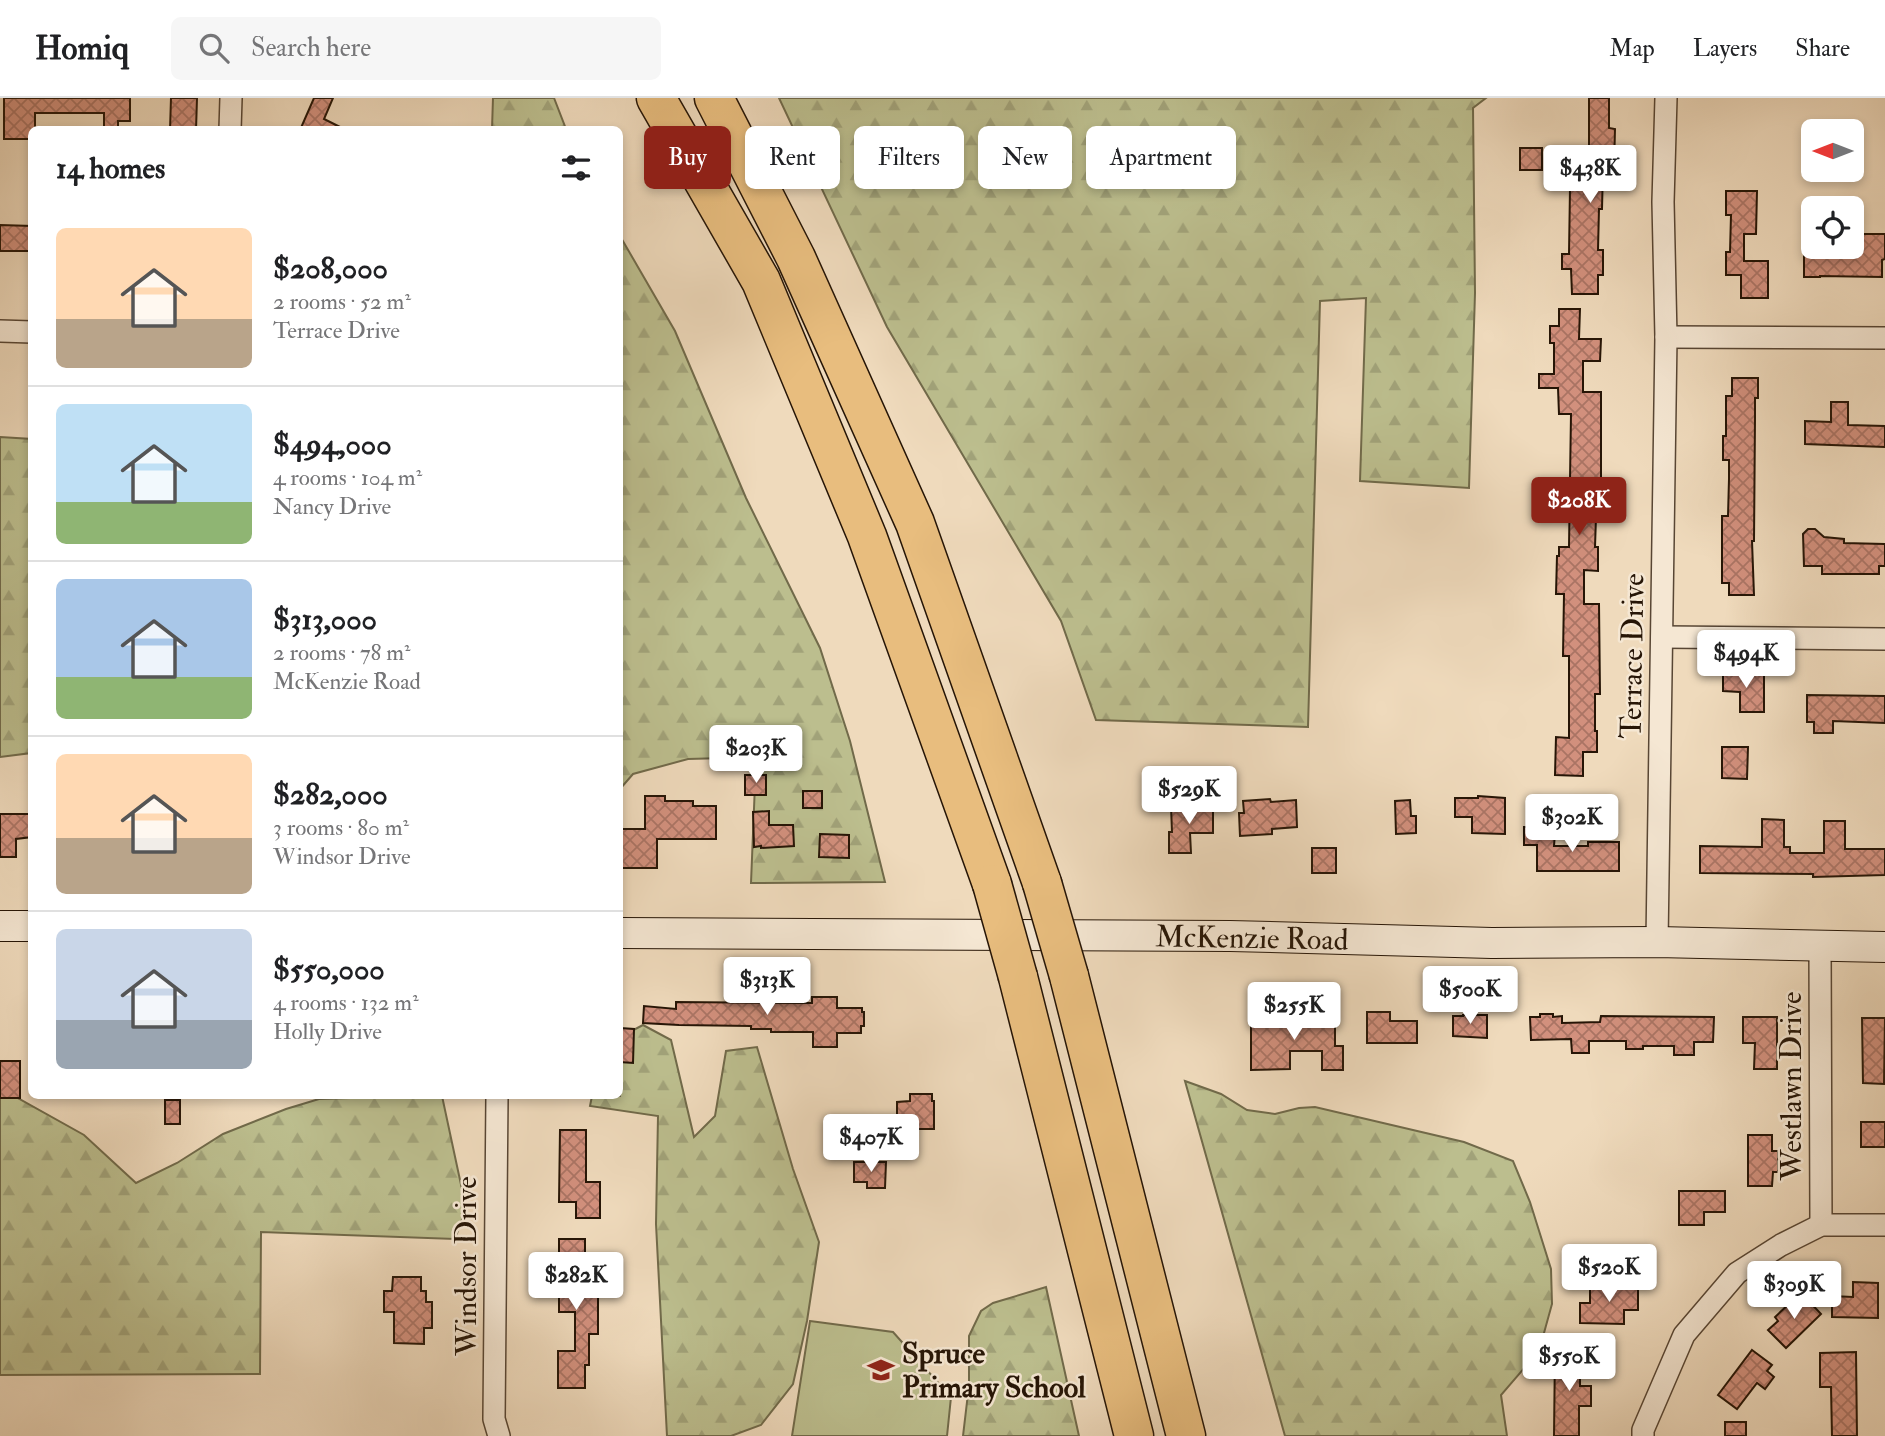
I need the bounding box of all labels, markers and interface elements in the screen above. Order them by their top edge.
search box [171,17,661,80]
text: Homiq [35,28,129,69]
icon: search [195,29,233,67]
text: Search here [251,32,371,64]
text: Map [1610,33,1655,64]
text: Layers [1693,33,1757,64]
text: Share [1795,33,1850,64]
north arrow [1801,119,1864,182]
map controls [1801,119,1864,259]
chip: Buy [644,126,731,189]
chip: Rent [745,126,840,189]
chip: Filters [854,126,964,189]
chip: New [978,126,1072,189]
chip: Apartment [1086,126,1236,189]
pin: $438K [1541,146,1639,205]
icon: filters [557,149,595,187]
text: 14 homes [56,150,165,187]
text: $438K [1559,153,1621,182]
button: locate [1801,196,1864,259]
text: $208,000 [273,250,388,287]
icon: home [112,256,196,340]
text: 2 rooms · 52 m² [273,287,411,316]
text: Terrace Drive [273,316,400,345]
text: $494,000 [273,426,392,463]
icon: home [112,432,196,516]
text: 4 rooms · 104 m² [273,463,422,492]
pin: $208K [1530,478,1628,537]
text: $208K [1547,485,1611,514]
text: Nancy Drive [273,492,391,521]
street label: Terrace Drive [1613,573,1652,739]
text: $313,000 [273,601,377,638]
icon: home [112,607,196,691]
pin: $494K [1697,630,1795,690]
text: 2 rooms · 78 m² [273,638,411,667]
text: $494K [1713,638,1779,667]
text: McKenzie Road [273,667,421,696]
pin: $203K [707,726,805,785]
text: $203K [725,733,787,762]
pin: $529K [1140,766,1238,826]
text: $529K [1158,774,1220,803]
text: $282,000 [273,776,388,813]
icon: home [112,782,196,866]
pin: $302K [1523,794,1621,854]
text: $302K [1541,802,1603,831]
text: 3 rooms · 80 m² [273,813,409,842]
text: Windsor Drive [273,842,411,871]
street label: McKenzie Road [1155,918,1349,959]
text: $550,000 [273,951,385,988]
icon: home [112,957,196,1041]
pin: $313K [718,958,816,1017]
text: $313K [740,965,794,994]
pin: $500K [1421,967,1519,1026]
text: $500K [1439,974,1501,1003]
pin: $255K [1245,982,1343,1042]
text: 4 rooms · 132 m² [273,988,419,1017]
text: $255K [1264,990,1324,1019]
street label: Westlawn Drive [1773,991,1810,1182]
text: Holly Drive [273,1017,382,1046]
pin: $407K [822,1114,920,1174]
text: $407K [839,1122,903,1151]
street label: Windsor Drive [448,1176,485,1357]
pin: $520K [1560,1244,1658,1304]
pin: $282K [527,1252,625,1312]
text: $520K [1578,1252,1640,1281]
text: $282K [544,1260,608,1289]
pin: $309K [1745,1262,1843,1321]
text: $309K [1763,1269,1825,1298]
pin: $550K [1520,1334,1618,1393]
place label: Spruce Primary School [902,1335,1086,1406]
text: $550K [1539,1341,1599,1370]
school or university icon: Spruce Primary School [866,1355,896,1385]

